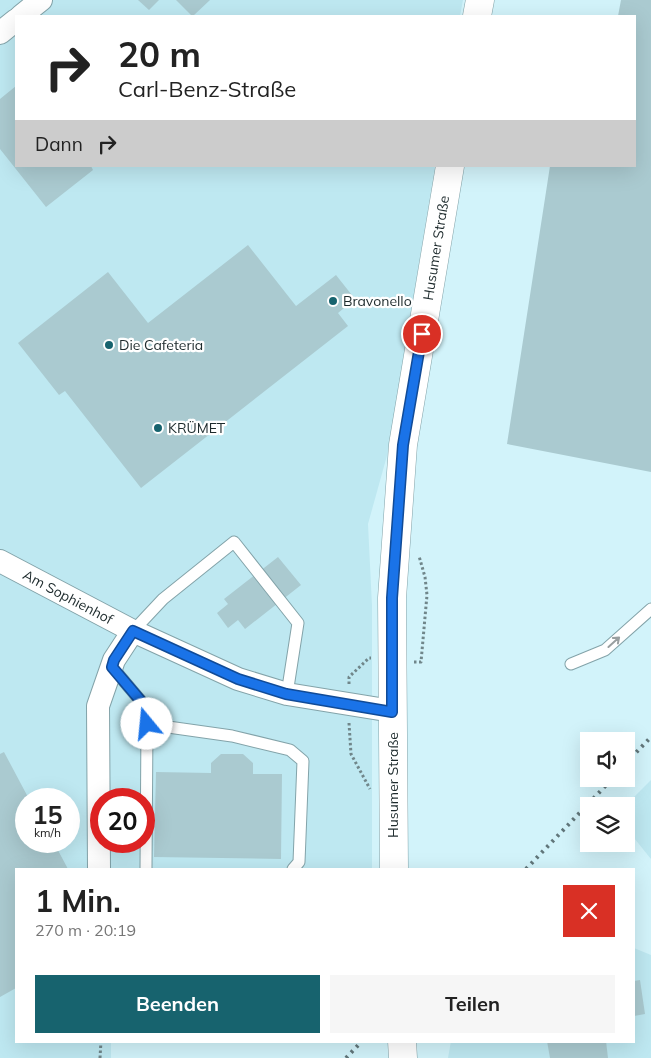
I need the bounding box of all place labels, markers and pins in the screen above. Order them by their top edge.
place label: Bravonello [343,292,412,310]
marker: Bravonello [327,295,339,307]
pin [401,313,443,355]
place label: Die Cafeteria [119,336,203,354]
marker: Die Cafeteria [103,339,115,351]
place label: KRÜMET [168,419,226,437]
marker: KRÜMET [152,422,164,434]

